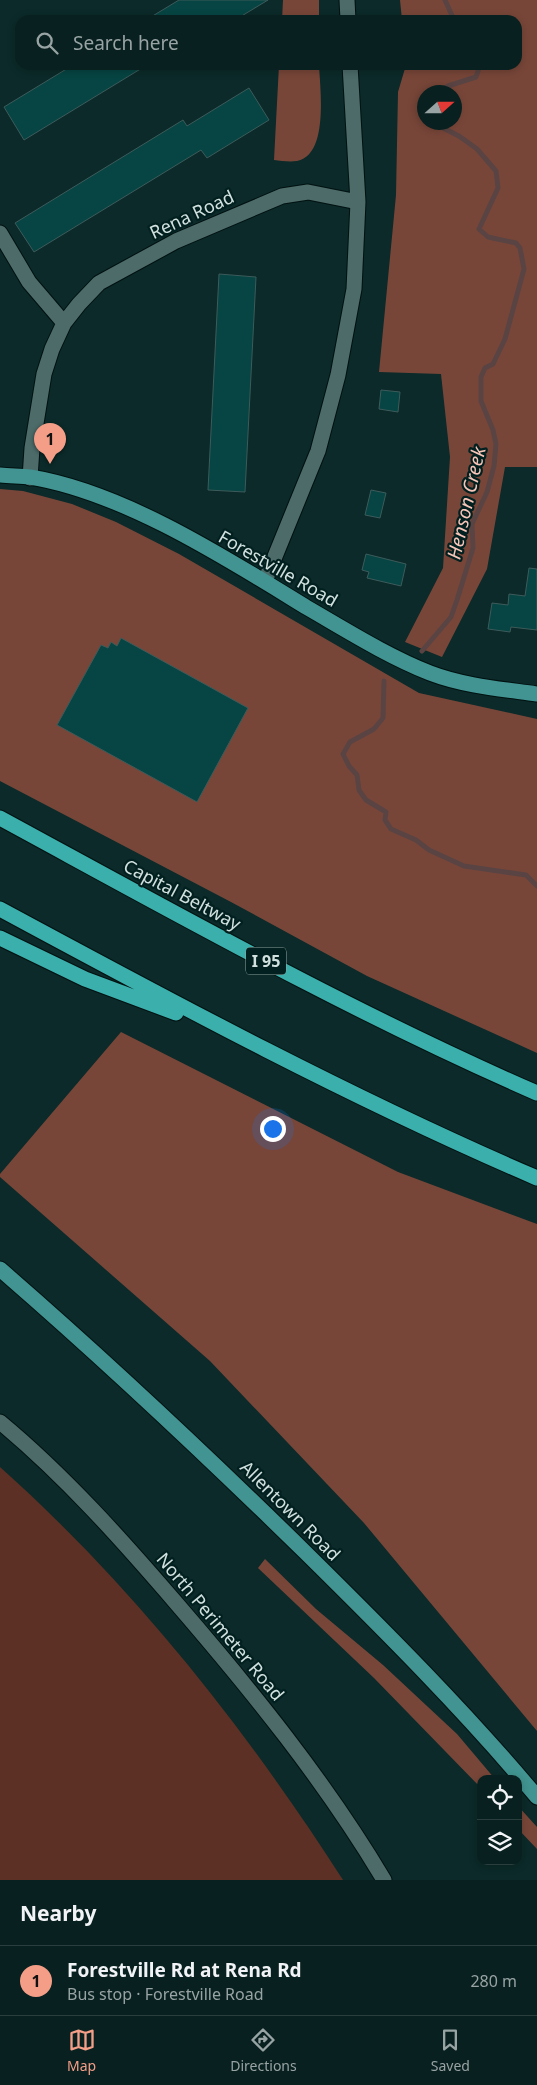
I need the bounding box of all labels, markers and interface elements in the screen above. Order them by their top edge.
search box [15,15,522,70]
icon: search [33,29,61,57]
text: Search here [73,30,179,56]
north arrow [417,85,462,130]
street label: Rena Road [145,184,238,244]
pin: 1 [34,423,66,464]
water label: Henson Creek [440,443,492,562]
street label: Forestville Road [215,524,342,612]
street label: Capital Beltway [120,853,246,936]
road number: I 95 [246,948,286,974]
your location [260,1116,286,1142]
street label: Allentown Road [235,1455,346,1566]
street label: North Perimeter Road [152,1547,290,1705]
map controls [477,1775,522,1865]
button: locate [477,1775,522,1820]
button: layers [477,1820,522,1865]
text: Nearby [20,1899,96,1927]
text: Forestville Rd at Rena Rd [67,1957,302,1983]
text: 1 [31,1970,41,1992]
text: 280 m [470,1970,517,1992]
text: Bus stop · Forestville Road [67,1983,264,2005]
tab: Map [67,2026,96,2075]
tab: Directions [230,2026,297,2075]
tab: Saved [431,2026,470,2075]

